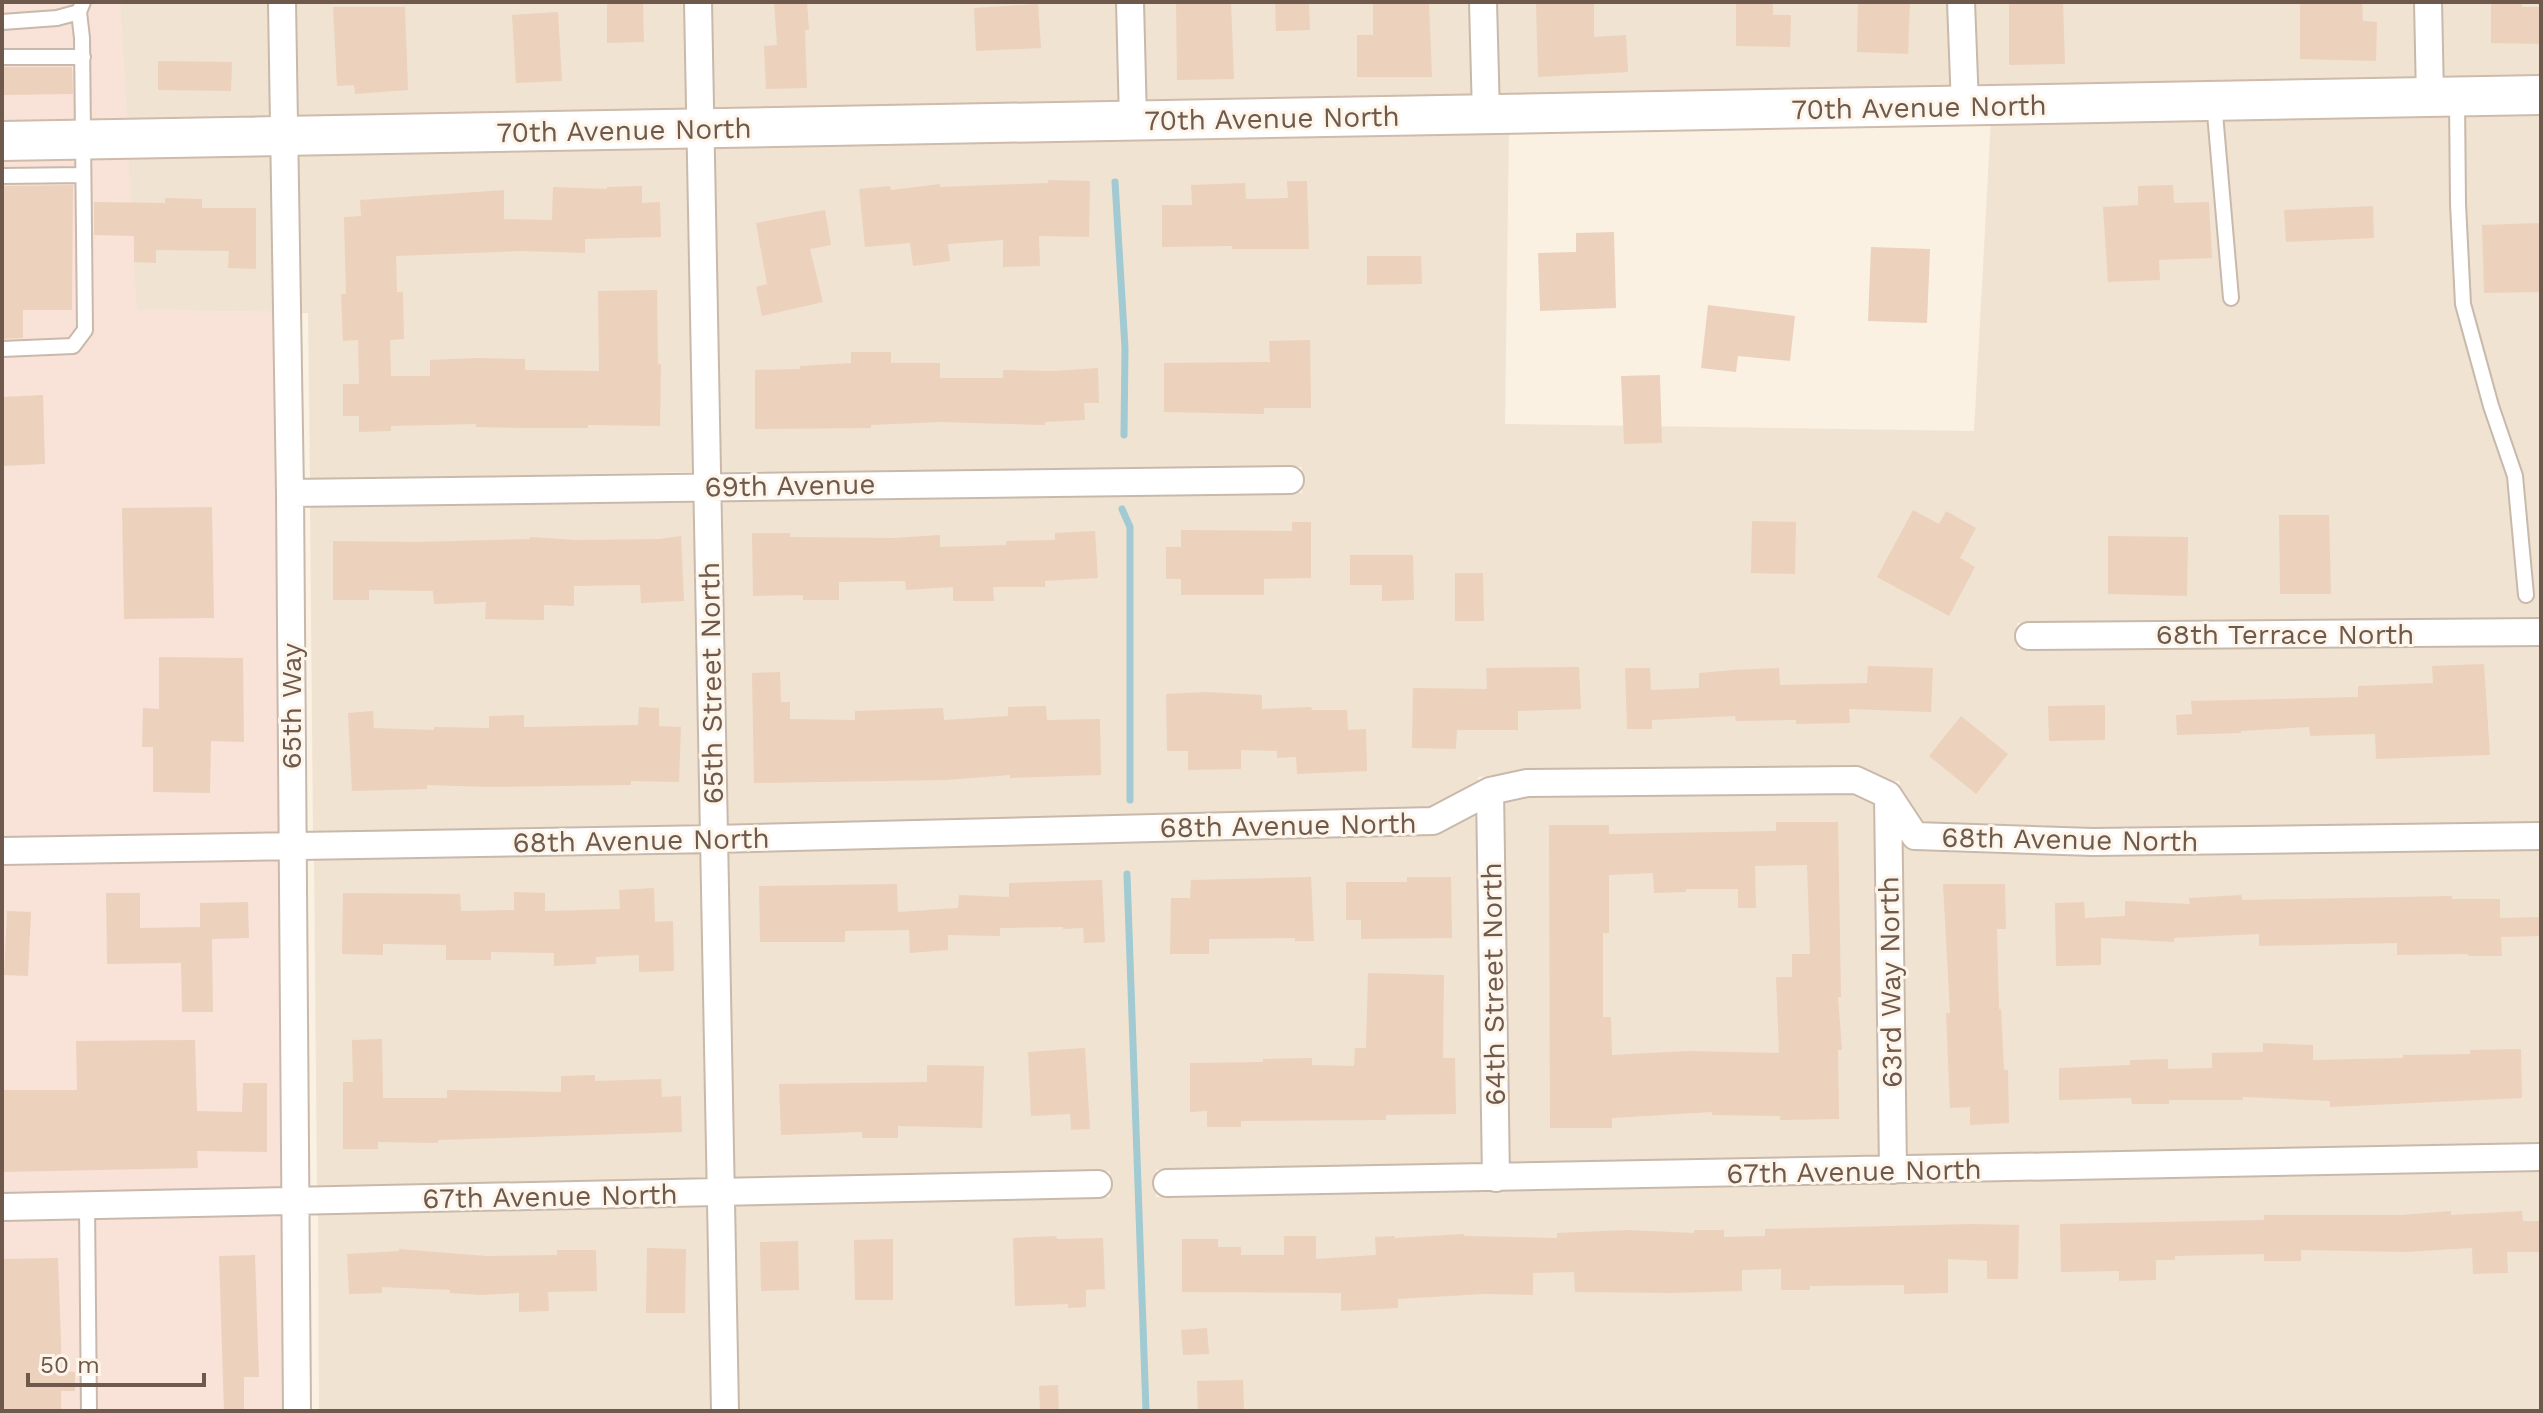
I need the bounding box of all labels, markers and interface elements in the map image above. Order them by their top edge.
street label: 70th Avenue North [1791,89,2047,126]
street label: 70th Avenue North [1144,100,1400,137]
street label: 70th Avenue North [496,112,752,149]
street label: 69th Avenue [704,468,876,503]
street label: 65th Street North [693,561,730,805]
street label: 68th Terrace North [2156,618,2414,651]
street label: 65th Way [275,642,308,769]
street label: 68th Avenue North [1159,807,1417,844]
street label: 68th Avenue North [1941,821,2199,858]
street label: 68th Avenue North [512,822,770,859]
street label: 64th Street North [1475,862,1512,1106]
street label: 63rd Way North [1872,876,1909,1088]
street label: 67th Avenue North [1726,1153,1982,1190]
street label: 67th Avenue North [422,1178,678,1215]
scale bar [28,1337,204,1387]
text: 50 m [40,1351,100,1379]

